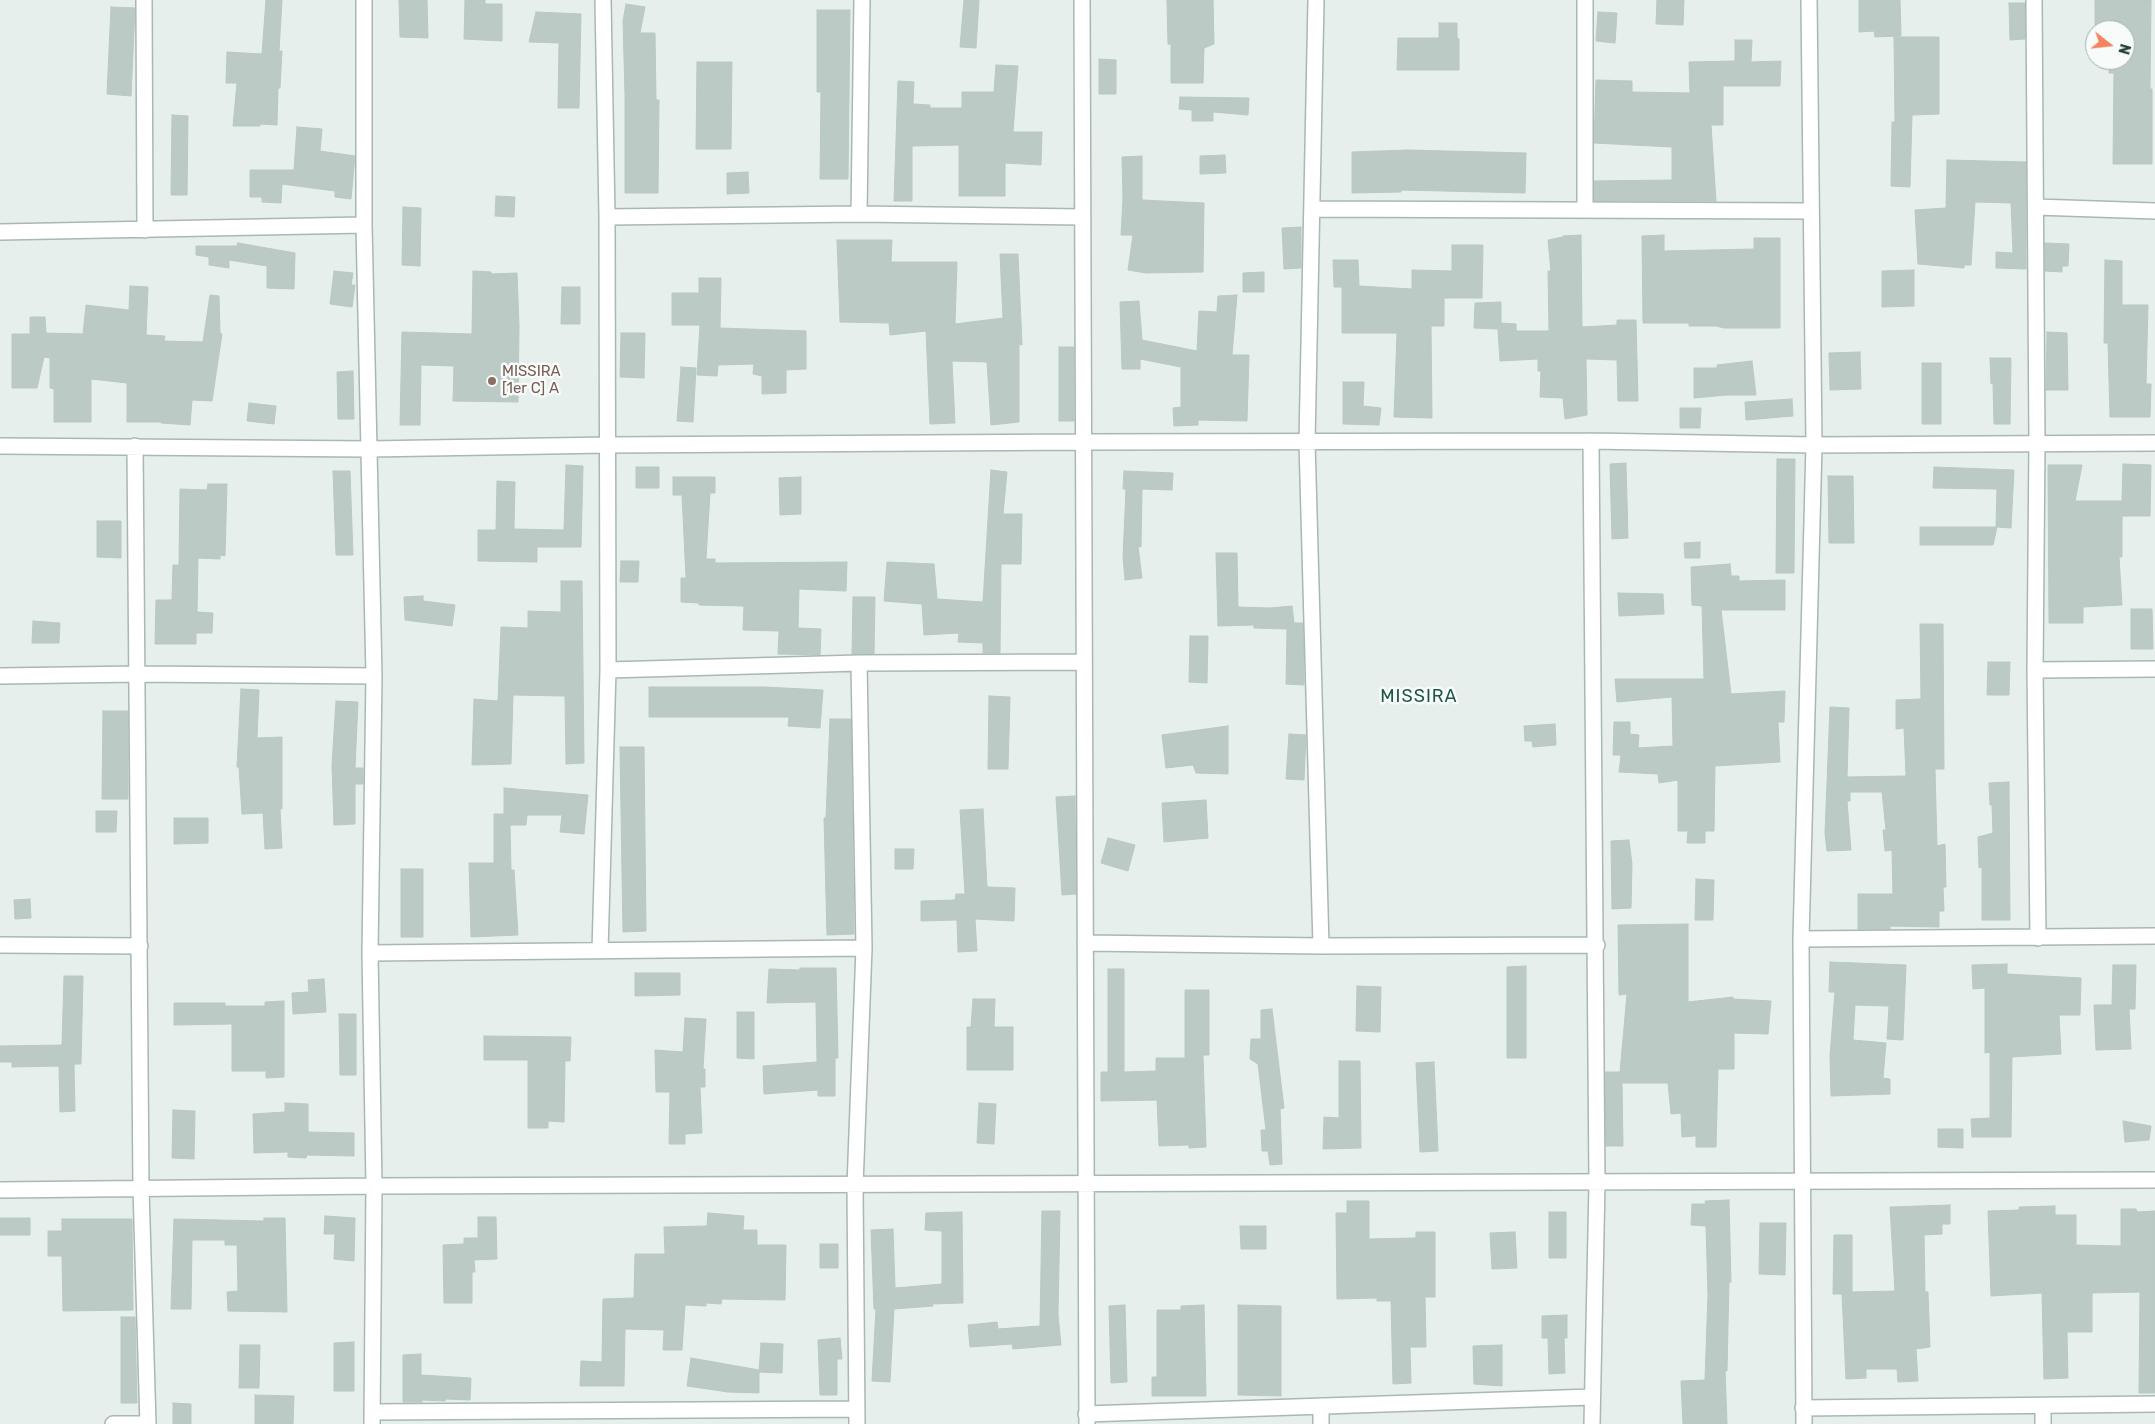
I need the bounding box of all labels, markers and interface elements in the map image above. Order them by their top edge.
north arrow [2085,20,2135,70]
text: N [2114,42,2134,56]
place label: MISSIRA [1er C] A [502,363,561,398]
marker: MISSIRA [1er C] A [486,375,498,387]
district label: MISSIRA [1379,686,1459,708]

